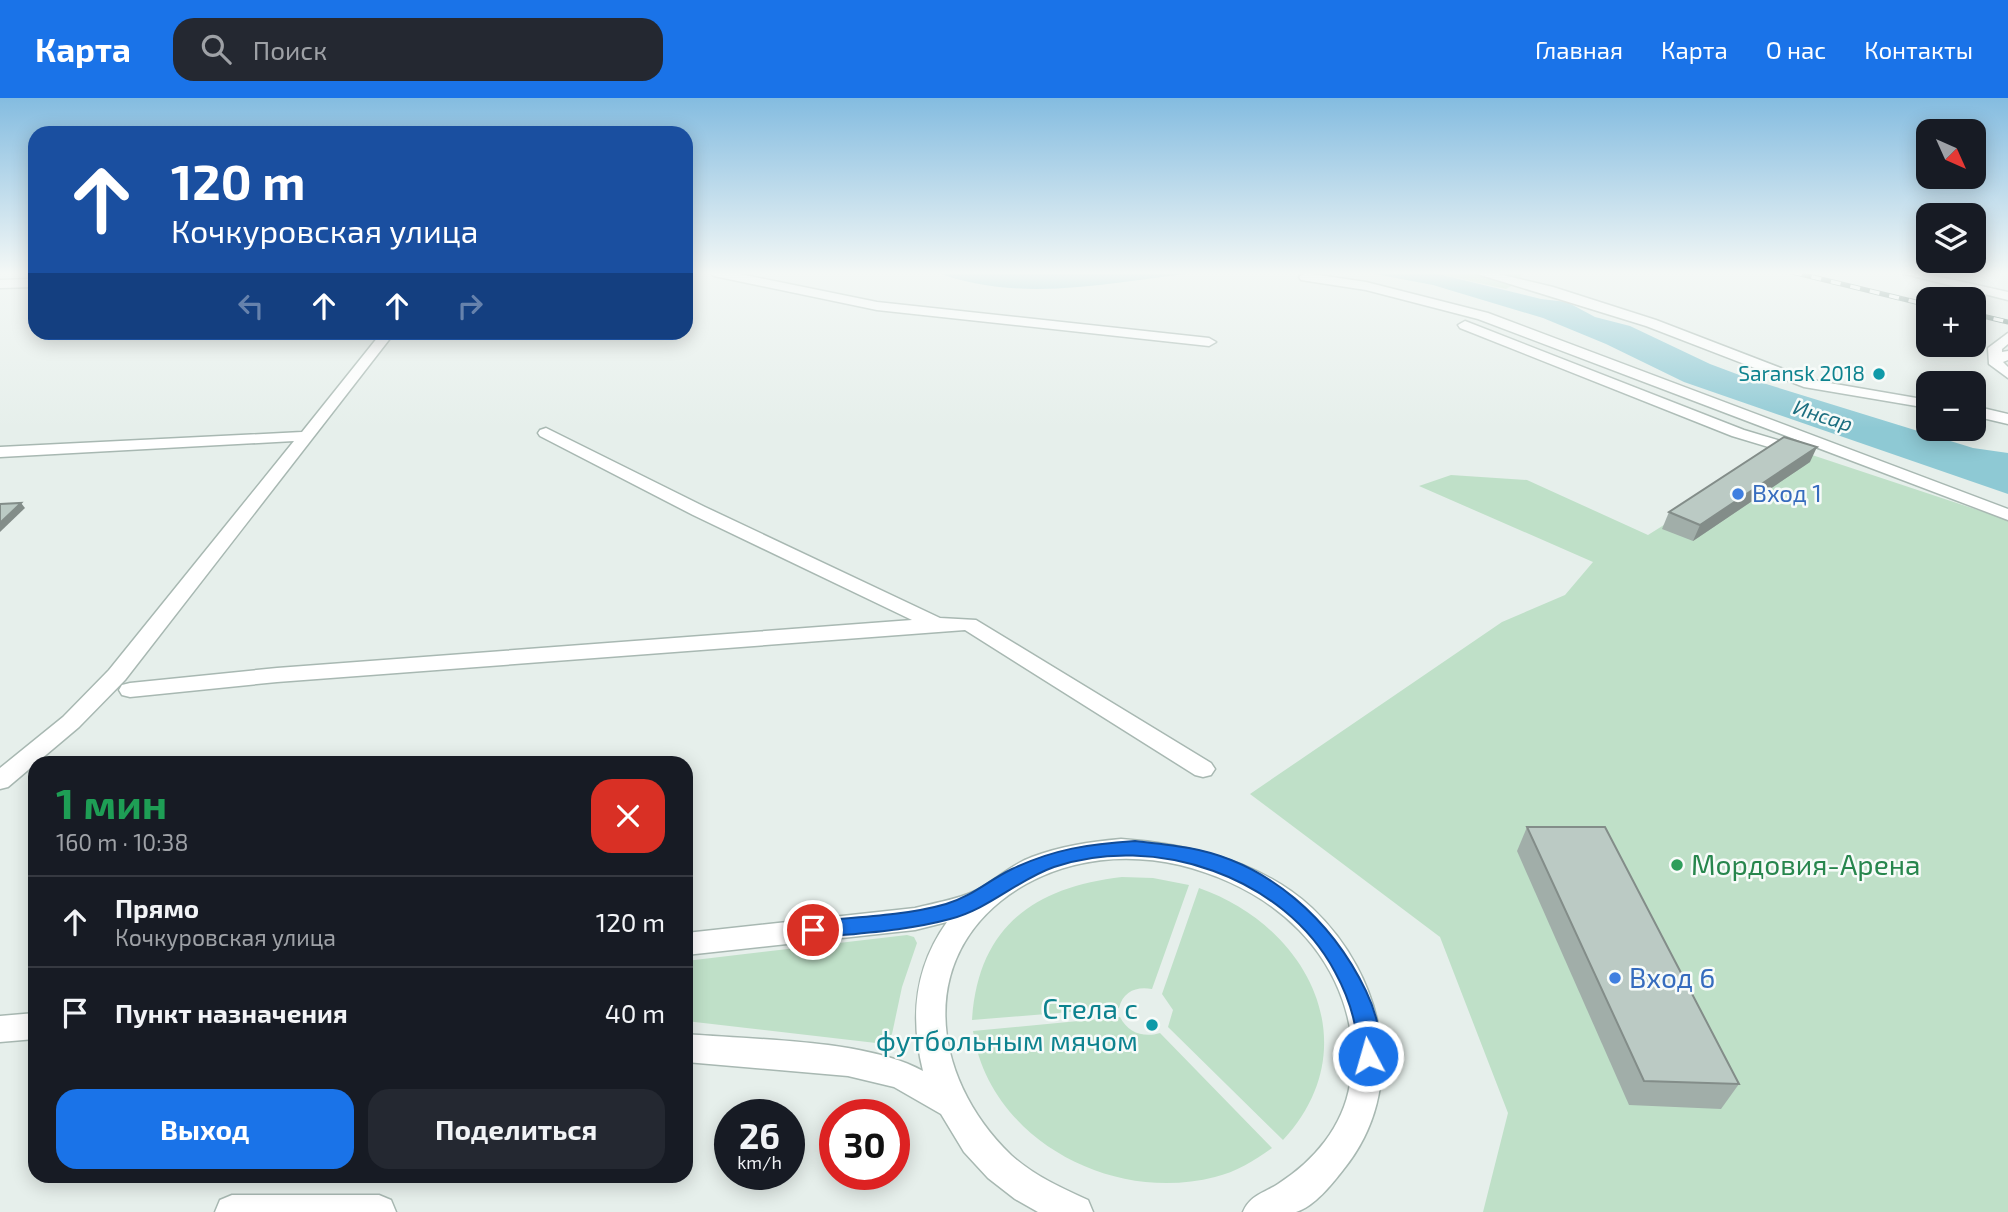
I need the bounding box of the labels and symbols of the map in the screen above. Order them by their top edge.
north arrow [1916,119,1986,189]
place label: Saransk 2018 [1738,360,1865,385]
marker: Saransk 2018 [1871,366,1887,382]
water label: Инсар [1791,393,1856,436]
place label: Вход 1 [1752,478,1822,507]
marker: Вход 1 [1730,486,1746,502]
place label: Мордовия-Арена [1691,847,1921,881]
marker: Мордовия-Арена [1669,857,1685,873]
pin [783,900,843,960]
place label: Вход 6 [1629,960,1715,994]
marker: Вход 6 [1607,970,1623,986]
place label: Стела с футбольным мячом [876,991,1138,1057]
marker: Стела с футбольным мячом [1144,1017,1160,1033]
position arrow [1331,1019,1405,1093]
speed limit sign: 30 [819,1099,910,1190]

